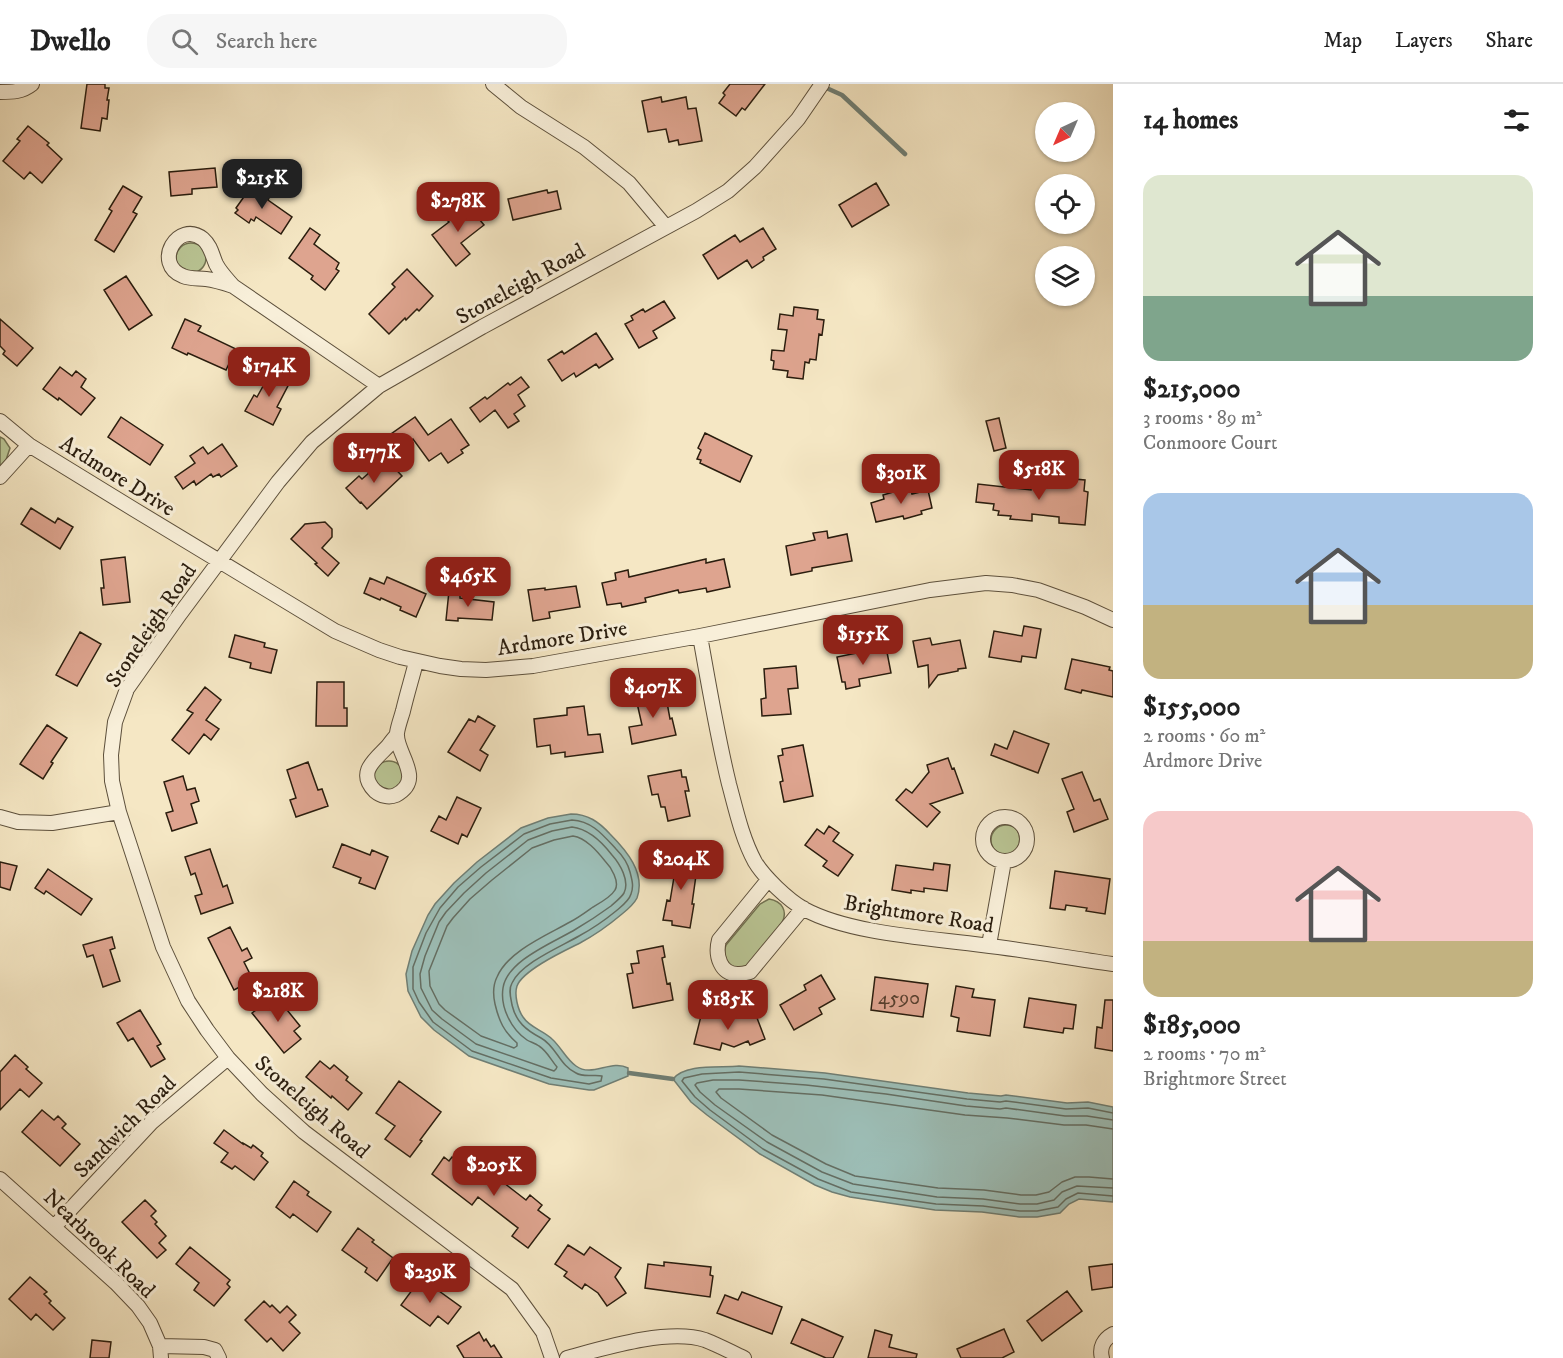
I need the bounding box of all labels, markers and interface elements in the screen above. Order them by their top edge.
search box [147,14,567,68]
text: Dwello [30,24,111,59]
icon: search [168,25,201,58]
text: Search here [216,28,317,55]
text: Map [1323,28,1362,54]
text: Layers [1395,28,1453,54]
text: Share [1486,28,1533,54]
north arrow [1035,102,1095,162]
map controls [1035,102,1095,306]
text: 14 homes [1143,104,1238,137]
icon: filters [1500,104,1533,137]
pin: $215K [220,159,304,210]
text: $215K [236,166,288,191]
button: locate [1035,174,1095,234]
pin: $278K [416,182,500,233]
text: $278K [431,189,485,214]
icon: home [1284,214,1392,322]
street label: Stoneleigh Road [451,238,590,331]
button: layers [1035,246,1095,306]
pin: $174K [227,347,311,398]
text: $174K [242,354,296,379]
text: $215,000 [1143,373,1240,406]
text: 3 rooms · 89 m² [1143,406,1262,431]
street label: Ardmore Drive [54,430,180,522]
text: Conmoore Court [1143,431,1277,456]
pin: $177K [332,433,416,484]
text: $177K [347,440,401,465]
pin: $518K [997,450,1081,501]
pin: $301K [859,454,943,505]
text: $518K [1013,457,1065,482]
text: $301K [876,461,926,486]
icon: home [1284,532,1392,640]
pin: $465K [426,557,510,608]
street label: Stoneleigh Road [100,559,203,693]
text: $465K [440,564,496,589]
street label: Ardmore Drive [495,615,629,662]
pin: $155K [821,615,905,666]
text: $155K [837,622,889,647]
pin: $407K [611,668,695,719]
text: $407K [624,675,682,700]
text: $155,000 [1143,691,1241,724]
text: 2 rooms · 60 m² [1143,724,1265,749]
text: Ardmore Drive [1143,749,1262,774]
pin: $204K [639,840,723,891]
text: $204K [652,847,710,872]
icon: home [1284,850,1392,958]
street label: Brightmore Road [842,889,996,940]
pin: $218K [236,972,320,1023]
text: $218K [252,979,304,1004]
pin: $185K [686,980,770,1031]
house number: 4590 [878,986,920,1011]
text: $185K [702,987,754,1012]
text: $185,000 [1143,1009,1241,1042]
text: 2 rooms · 70 m² [1143,1042,1266,1067]
street label: Stoneleigh Road [249,1050,375,1164]
text: Brightmore Street [1143,1067,1287,1092]
street label: Sandwich Road [68,1070,182,1184]
pin: $205K [452,1146,536,1197]
text: $205K [466,1153,522,1178]
street label: Nearbrook Road [37,1184,161,1304]
pin: $239K [388,1253,472,1304]
text: $239K [404,1260,456,1285]

